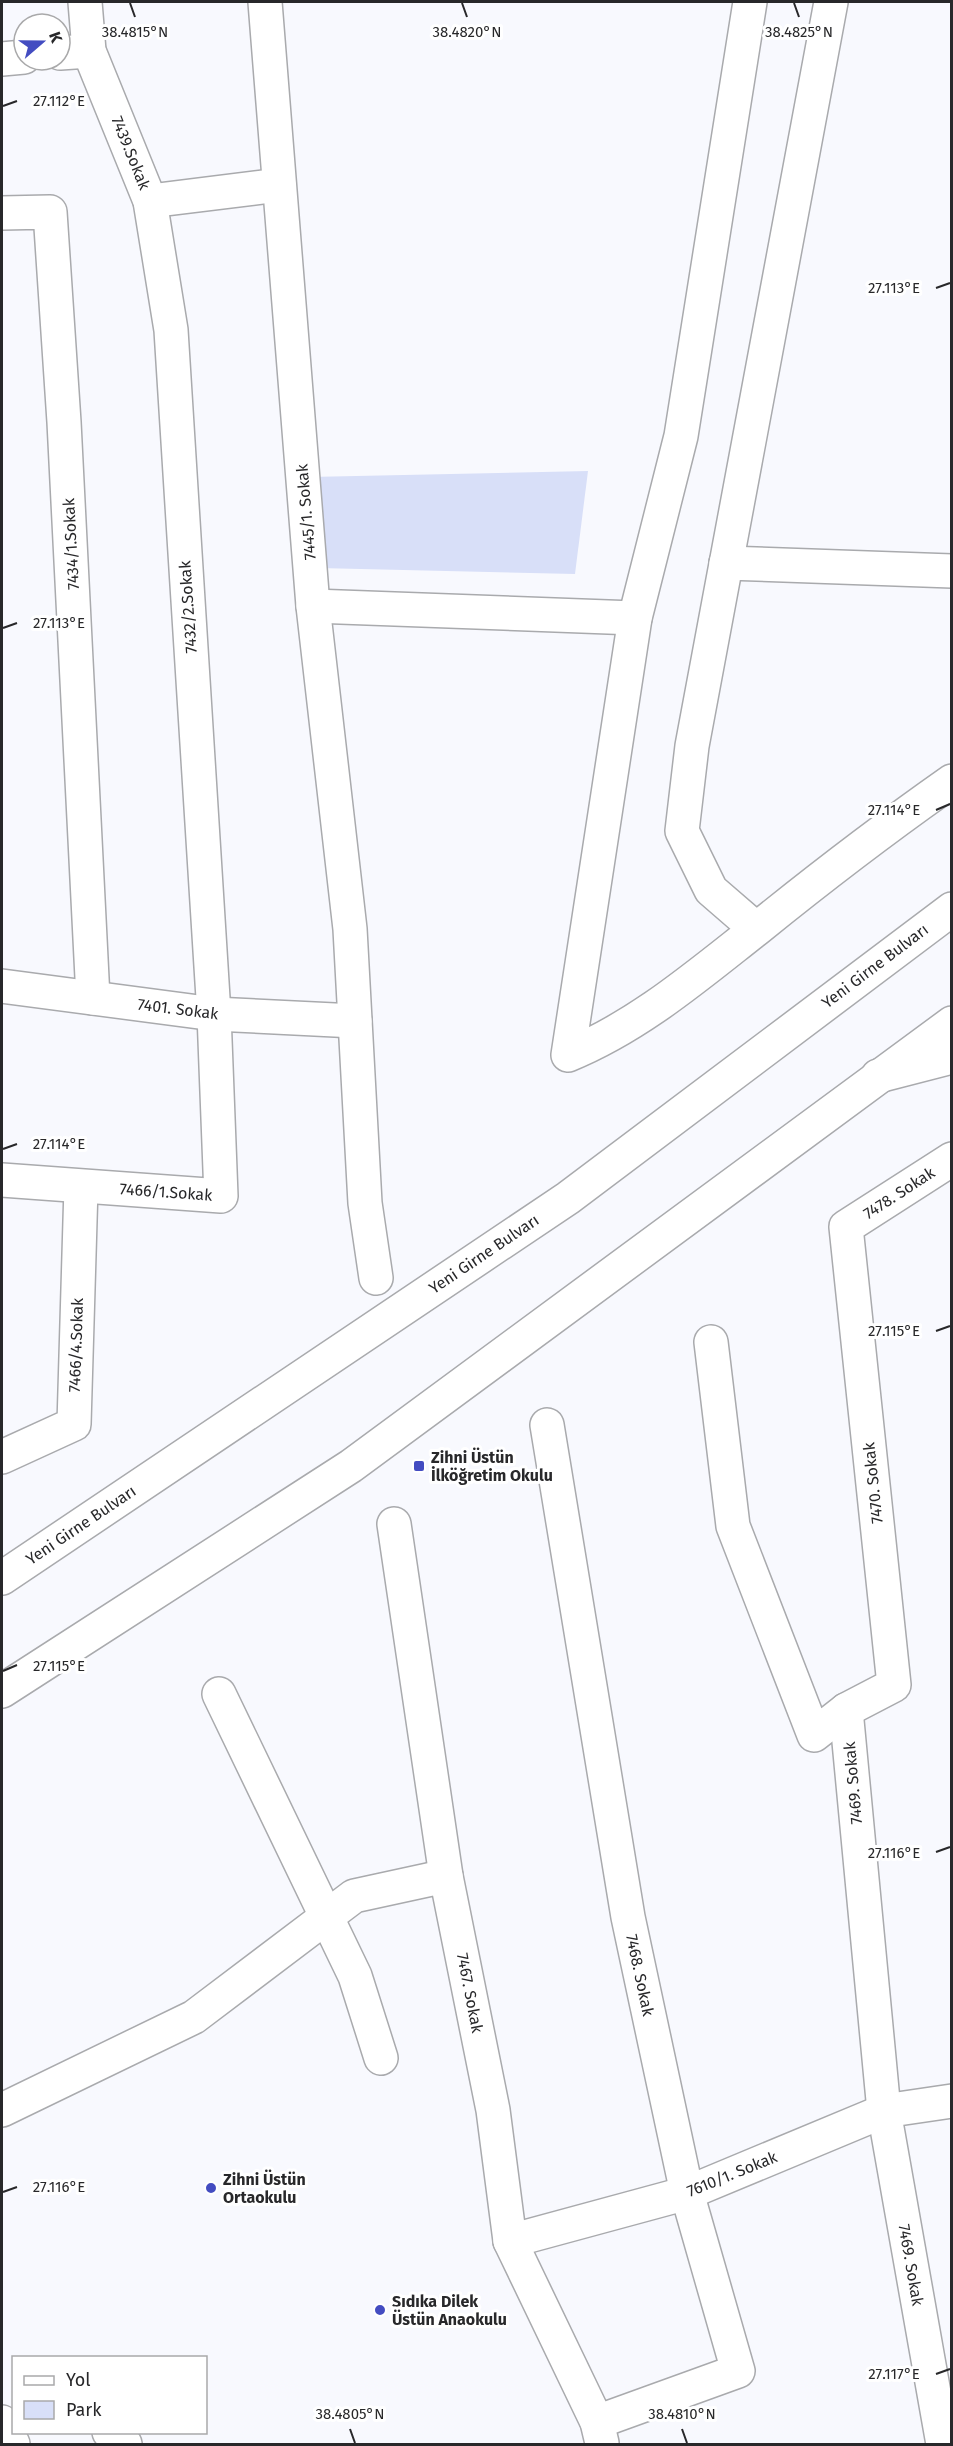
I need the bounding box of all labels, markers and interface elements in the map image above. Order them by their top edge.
north arrow [12,12,72,72]
text: 38.4815°N [102,23,168,41]
text: 38.4820°N [433,23,501,41]
text: 38.4825°N [765,23,833,41]
text: K [45,29,67,46]
text: 27.112°E [33,92,85,110]
street label: 7439.Sokak [108,113,155,193]
text: 27.113°E [868,279,920,297]
street label: 7445/1. Sokak [292,462,320,561]
street label: 7434/1.Sokak [59,497,83,590]
street label: 7432/2.Sokak [175,559,201,654]
text: 27.113°E [33,614,85,632]
text: 27.114°E [868,801,920,819]
street label: Yeni Girne Bulvarı [818,920,932,1012]
street label: 7401. Sokak [136,995,220,1023]
text: 27.114°E [33,1135,85,1153]
street label: 7478. Sokak [860,1162,939,1223]
street label: 7466/1.Sokak [119,1179,214,1205]
street label: Yeni Girne Bulvarı [425,1210,543,1298]
street label: 7466/4.Sokak [65,1297,87,1393]
text: 27.115°E [868,1322,920,1340]
street label: 7470. Sokak [859,1441,887,1524]
place label: Zihni Üstün İlköğretim Okulu [431,1447,553,1485]
marker: Zihni Üstün İlköğretim Okulu [412,1459,426,1473]
street label: Yeni Girne Bulvarı [22,1481,140,1569]
text: 27.115°E [33,1657,85,1675]
street label: 7469. Sokak [840,1740,866,1825]
text: 27.116°E [868,1844,920,1862]
street label: 7468. Sokak [622,1932,658,2019]
street label: 7467. Sokak [453,1951,487,2035]
street label: 7610/1. Sokak [684,2147,781,2201]
place label: Zihni Üstün Ortaokulu [223,2169,306,2207]
text: 27.116°E [33,2178,85,2196]
marker: Zihni Üstün Ortaokulu [204,2181,218,2195]
street label: 7469. Sokak [894,2223,928,2308]
place label: Sıdıka Dilek Üstün Anaokulu [392,2292,507,2329]
marker: Sıdıka Dilek Üstün Anaokulu [373,2303,387,2317]
legend [12,2356,207,2434]
text: 27.117°E [868,2365,920,2383]
text: Yol [66,2369,91,2391]
text: Park [66,2399,102,2421]
text: 38.4805°N [316,2405,384,2423]
text: 38.4810°N [648,2405,716,2423]

